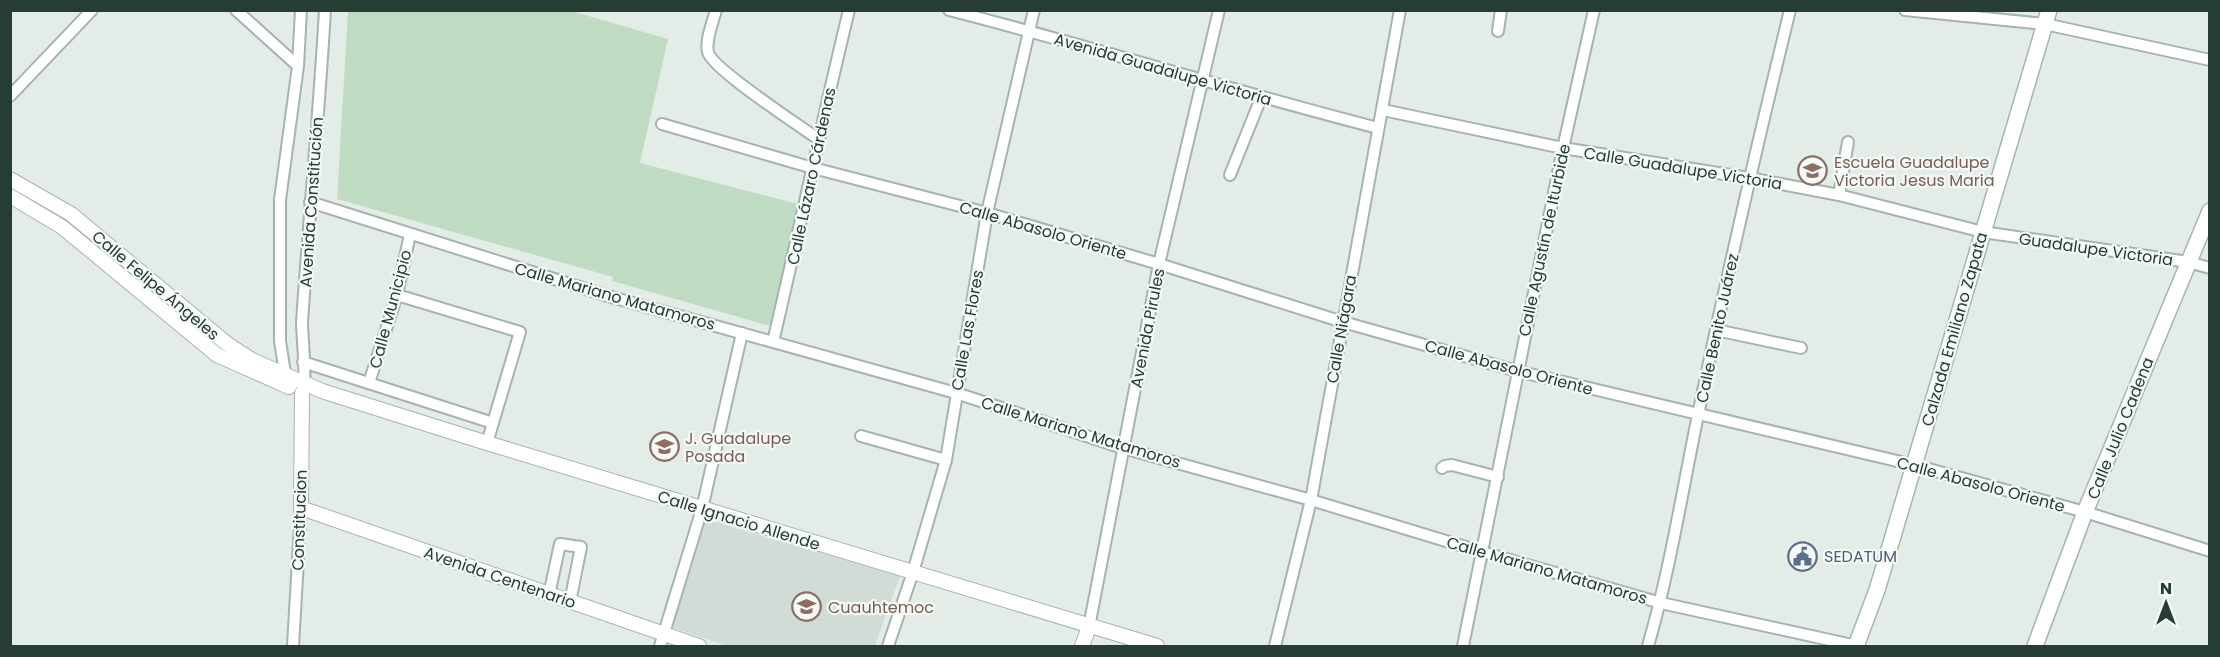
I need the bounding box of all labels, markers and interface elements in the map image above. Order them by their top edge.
street label: Avenida Guadalupe Victoria [1051,27,1274,112]
street label: Calle Lázaro Cárdenas [781,85,842,267]
street label: Avenida Constitución [294,116,329,288]
street label: Calle Guadalupe Victoria [1582,141,1784,196]
street label: Calle Agustín de Iturbide [1513,142,1576,338]
place label: Escuela Guadalupe Victoria Jesus Maria [1834,151,1994,192]
school or university icon: Escuela Guadalupe Victoria Jesus Maria [1797,155,1829,187]
street label: Calle Abasolo Oriente [957,196,1129,265]
street label: Calle Felipe Ángeles [87,225,224,346]
street label: Guadalupe Victoria [2017,227,2175,272]
street label: Calzada Emiliano Zapata [1916,229,1993,429]
street label: Calle Municipio [364,247,417,371]
street label: Calle Benito Juárez [1690,251,1745,405]
street label: Calle Mariano Matamoros [512,257,718,336]
street label: Avenida Pirules [1125,266,1170,390]
street label: Calle Las Flores [946,268,989,392]
street label: Calle Niágara [1321,273,1362,385]
street label: Calle Abasolo Oriente [1422,334,1596,401]
street label: Calle Julio Cadena [2081,354,2159,503]
street label: Calle Mariano Matamoros [978,391,1184,474]
place label: J. Guadalupe Posada [685,427,791,468]
school or university icon: J. Guadalupe Posada [648,431,680,463]
street label: Calle Abasolo Oriente [1894,451,2068,518]
street label: Constitucion [286,469,313,571]
street label: Calle Ignacio Allende [655,485,823,556]
street label: Calle Mariano Matamoros [1444,531,1650,610]
public building icon: SEDATUM [1787,540,1819,572]
street label: Avenida Centenario [421,541,579,614]
place label: SEDATUM [1824,545,1897,568]
north arrow [2136,573,2196,633]
text: N [2160,577,2172,600]
school or university icon: Cuauhtemoc [791,591,823,623]
place label: Cuauhtemoc [828,596,934,619]

